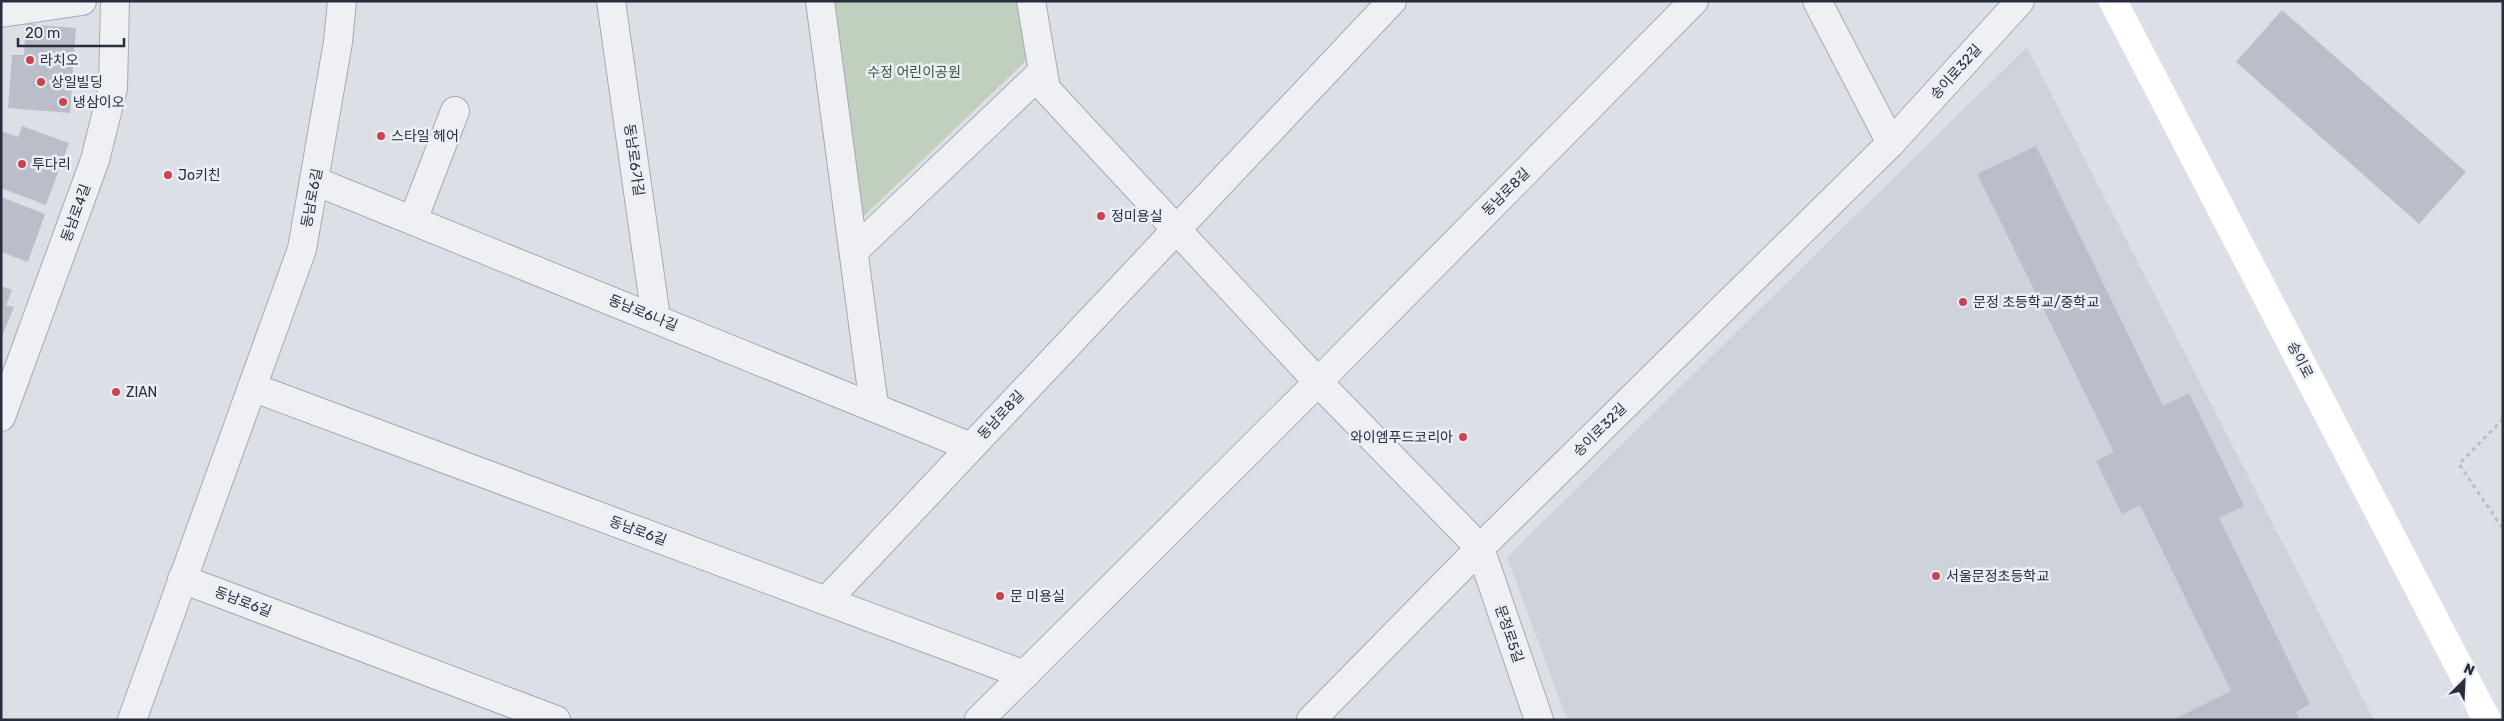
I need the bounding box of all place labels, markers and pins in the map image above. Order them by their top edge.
place label: 라치오 [40,52,79,69]
marker: 라치오 [24,54,36,66]
place label: 상일빌딩 [51,74,103,91]
marker: 상일빌딩 [35,76,47,88]
place label: 냉삼이오 [73,94,125,111]
marker: 냉삼이오 [57,96,69,108]
place label: 스타일 헤어 [391,128,459,145]
marker: 스타일 헤어 [375,130,387,142]
place label: 투다리 [32,156,71,173]
marker: 투다리 [16,158,28,170]
place label: Jo키친 [178,167,221,184]
marker: Jo키친 [162,169,174,181]
place label: 정미용실 [1111,208,1163,225]
marker: 정미용실 [1095,210,1107,222]
place label: 문정 초등학교/중학교 [1973,294,2099,311]
marker: 문정 초등학교/중학교 [1957,296,1969,308]
place label: ZIAN [126,384,157,401]
marker: ZIAN [110,386,122,398]
place label: 와이엠푸드코리아 [1350,429,1453,446]
marker: 와이엠푸드코리아 [1457,431,1469,443]
place label: 서울문정초등학교 [1946,568,2049,585]
marker: 서울문정초등학교 [1930,570,1942,582]
place label: 문 미용실 [1010,588,1065,605]
marker: 문 미용실 [994,590,1006,602]

